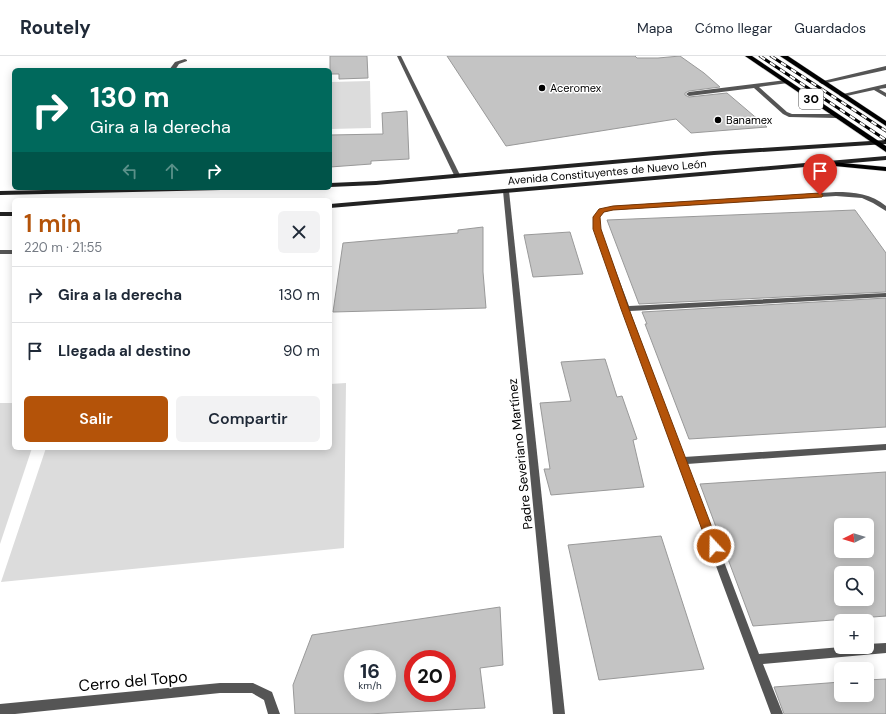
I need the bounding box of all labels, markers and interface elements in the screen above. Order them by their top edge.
text: Routely [20,15,91,40]
text: Mapa [637,19,673,37]
text: Cómo llegar [695,19,772,37]
text: Guardados [794,19,866,37]
text: 130 m [90,79,170,116]
place label: Aceromex [550,81,602,95]
marker: Aceromex [537,83,547,93]
icon: right [24,84,76,136]
road number: 30 [799,89,823,109]
place label: Banamex [726,113,773,127]
text: Gira a la derecha [90,115,231,139]
marker: Banamex [713,115,723,125]
pin [803,154,837,195]
street label: Avenida Constituyentes de Nuevo León [507,156,707,188]
icon: left [119,160,141,182]
icon: ahead [161,160,183,182]
icon: right [203,160,225,182]
icon: arrive [809,160,831,182]
text: 1 min [24,208,81,239]
button: close [278,211,320,253]
text: 220 m · 21:55 [24,239,102,256]
icon: right [24,284,46,306]
text: Gira a la derecha [58,285,182,305]
text: 130 m [279,285,320,305]
icon: arrive [24,340,46,362]
text: Llegada al destino [58,341,191,361]
text: 90 m [283,341,320,361]
street label: Padre Severiano Martínez [504,378,536,530]
button: Salir [24,396,168,442]
button: Compartir [176,396,320,442]
north arrow [834,518,874,558]
map controls [834,518,874,702]
position arrow [693,525,735,567]
button: search [834,566,874,606]
button: + [834,614,874,654]
speed limit sign: 20 [404,650,456,702]
text: 16 [360,658,380,684]
button: − [834,662,874,702]
street label: Cerro del Topo [78,666,188,696]
text: km/h [358,679,382,692]

